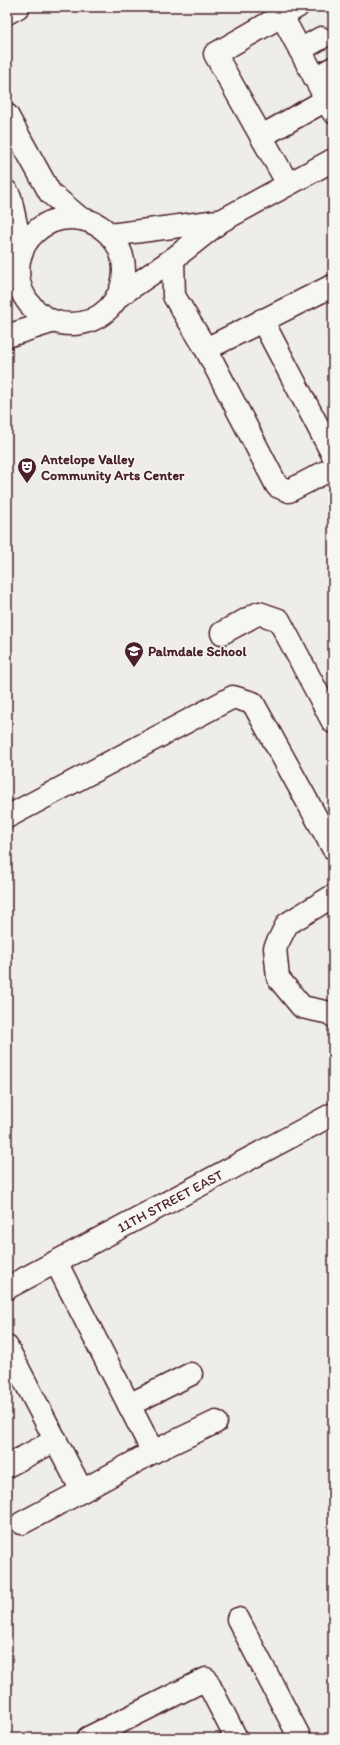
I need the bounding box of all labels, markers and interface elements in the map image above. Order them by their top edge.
place label: Antelope Valley Community Arts Center [40,451,185,484]
theatre icon: Antelope Valley Community Arts Center [16,456,38,484]
school or university icon: Palmdale School [123,640,145,668]
place label: Palmdale School [148,643,247,660]
street label: 11TH STREET EAST [115,1166,226,1236]

